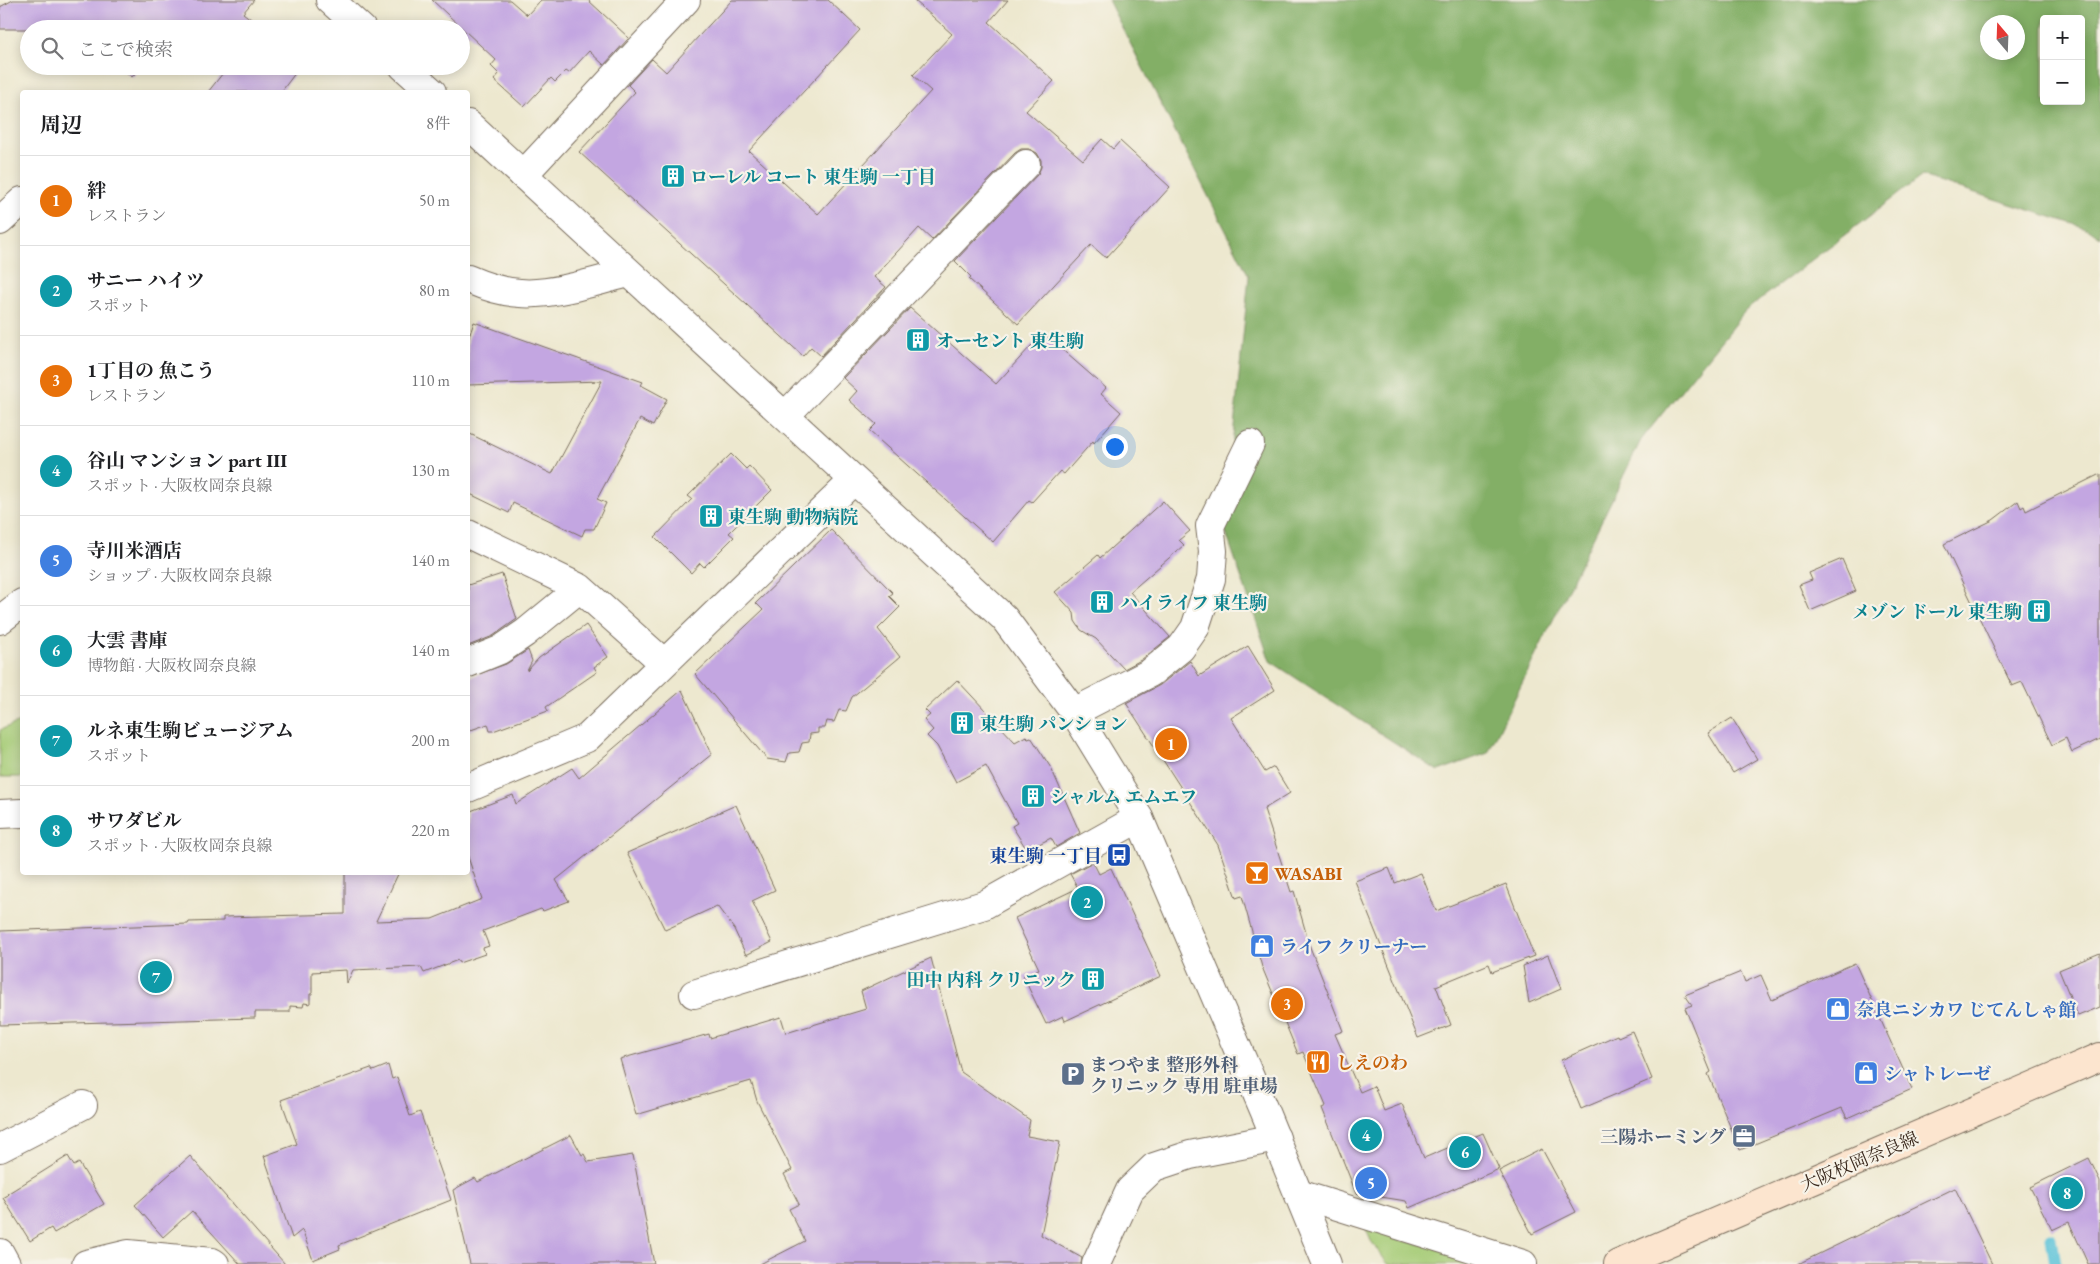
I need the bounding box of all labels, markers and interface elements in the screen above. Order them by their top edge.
north arrow [1980,15,2025,60]
map controls [2040,15,2085,105]
button: + [2040,15,2085,60]
search box [20,20,470,75]
icon: search [38,34,66,62]
text: ここで検索 [78,37,173,62]
button: − [2040,60,2085,105]
text: 周辺 [40,111,82,138]
text: 8件 [426,113,450,134]
building icon: ローレル コート 東生駒 一丁目 [660,163,686,189]
place label: ローレル コート 東生駒 一丁目 [690,165,936,188]
text: 絆 [87,178,106,203]
text: 1 [52,190,60,211]
text: 50 m [419,190,450,211]
text: レストラン [87,205,167,226]
text: サニー ハイツ [87,268,205,293]
text: 2 [52,280,60,301]
text: 80 m [419,280,450,301]
text: スポット [87,295,151,316]
building icon: オーセント 東生駒 [905,327,931,353]
place label: オーセント 東生駒 [936,329,1084,352]
text: 1丁目の 魚こう [87,358,216,383]
text: 3 [52,370,60,391]
text: 110 m [411,370,450,391]
text: レストラン [87,385,167,406]
your location [1102,434,1128,460]
text: 谷山 マンション part III [87,448,287,473]
text: 4 [52,460,60,481]
text: 130 m [411,460,450,481]
text: スポット · 大阪枚岡奈良線 [87,475,273,496]
building icon: 東生駒 動物病院 [698,503,724,529]
place label: 東生駒 動物病院 [728,505,858,528]
text: 寺川米酒店 [87,538,182,563]
text: 5 [52,550,60,571]
text: 140 m [411,550,450,571]
text: ショップ · 大阪枚岡奈良線 [87,565,272,586]
building icon: ハイライフ 東生駒 [1089,589,1115,615]
place label: ハイライフ 東生駒 [1120,591,1267,614]
building icon: メゾン ドール 東生駒 [2026,598,2052,624]
place label: メゾン ドール 東生駒 [1852,600,2022,623]
text: 大雲 書庫 [87,628,168,653]
text: 6 [52,640,60,661]
text: 140 m [411,640,450,661]
text: 博物館 · 大阪枚岡奈良線 [87,655,257,676]
building icon: 東生駒 パンション [949,710,975,736]
place label: 東生駒 パンション [980,712,1127,735]
text: ルネ東生駒ビュージアム [87,718,294,743]
pin: 1 [1155,725,1187,763]
text: 7 [52,730,60,751]
text: 200 m [411,730,450,751]
text: スポット [87,745,151,766]
building icon: シャルム エムエフ [1020,783,1046,809]
place label: シャルム エムエフ [1050,785,1197,808]
text: サワダビル [87,808,182,833]
text: 8 [52,820,60,841]
text: 220 m [411,820,450,841]
text: スポット · 大阪枚岡奈良線 [87,835,273,856]
bus stop icon: 東生駒 一丁目 [1106,842,1132,868]
place label: 東生駒 一丁目 [990,844,1102,867]
bar icon: WASABI [1244,860,1270,886]
place label: WASABI [1274,862,1343,885]
pin: 2 [1071,883,1103,921]
shop icon: ライフ クリーナー [1249,933,1275,959]
place label: ライフ クリーナー [1280,935,1427,958]
pin: 7 [140,958,172,996]
building icon: 田中 内科 クリニック [1080,966,1106,992]
place label: 田中 内科 クリニック [907,968,1076,991]
pin: 3 [1271,985,1303,1023]
shop icon: 奈良ニシカワ じてんしゃ館 [1825,996,1851,1022]
place label: 奈良ニシカワ じてんしゃ館 [1856,998,2076,1021]
restaurant icon: しえのわ [1305,1049,1331,1075]
place label: しえのわ [1336,1051,1408,1074]
place label: まつやま 整形外科 クリニック 専用 駐車場 [1090,1053,1277,1097]
shop icon: シャトレーゼ [1853,1060,1879,1086]
parking icon: まつやま 整形外科 クリニック 専用 駐車場 [1060,1061,1086,1087]
place label: シャトレーゼ [1884,1062,1991,1085]
pin: 4 [1350,1116,1382,1154]
office icon: 三陽ホーミング [1731,1123,1757,1149]
place label: 三陽ホーミング [1600,1125,1726,1148]
street label: 大阪枚岡奈良線 [1797,1126,1921,1196]
pin: 6 [1449,1133,1481,1171]
pin: 5 [1355,1164,1387,1202]
pin: 8 [2051,1174,2083,1212]

